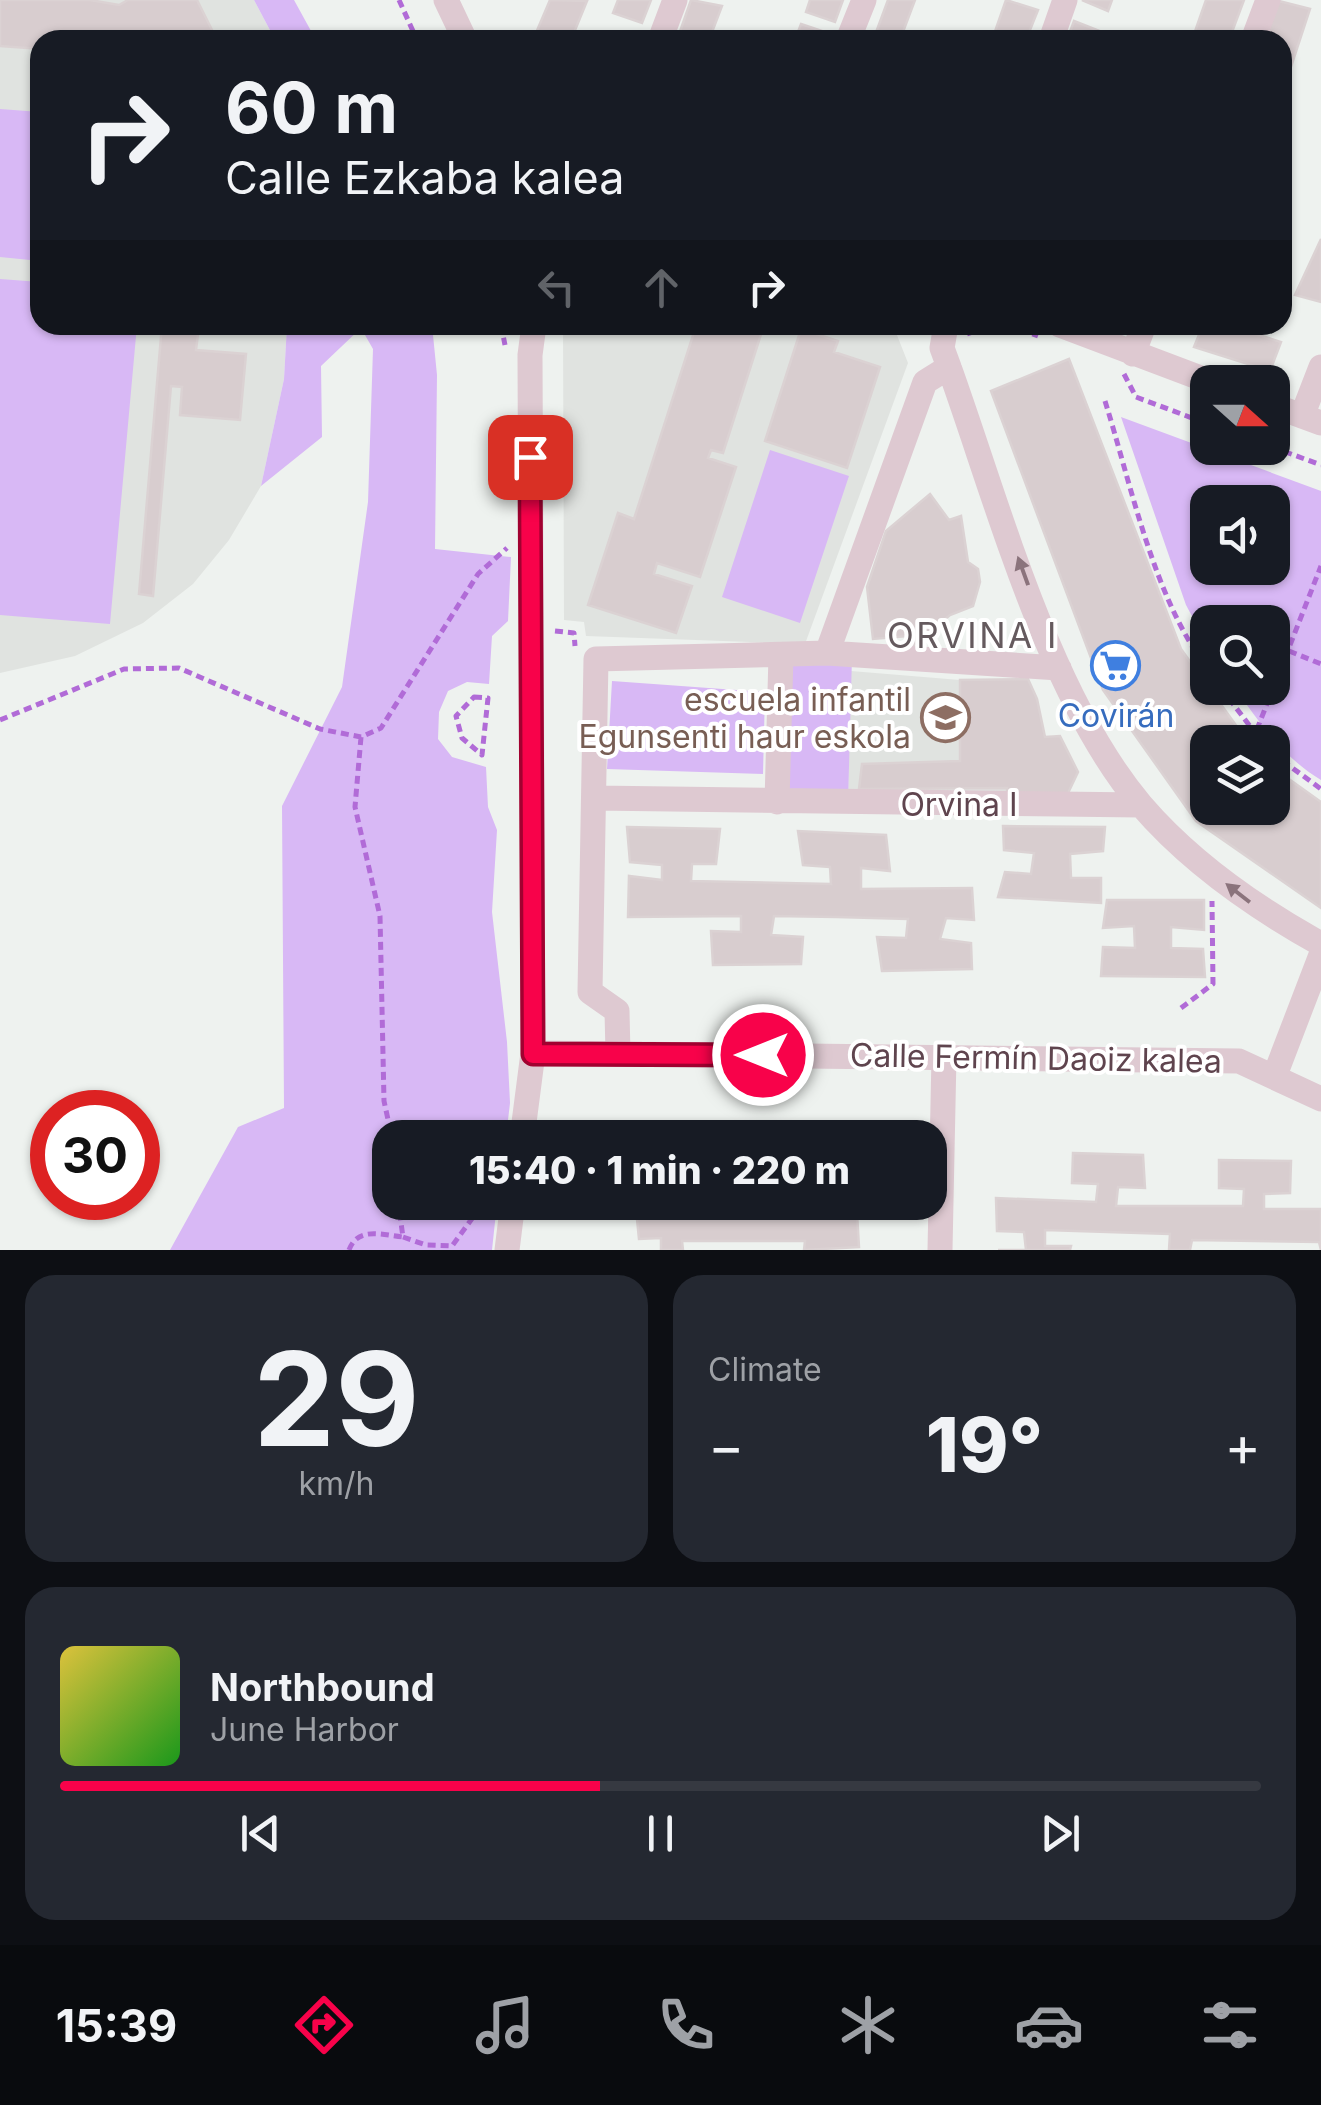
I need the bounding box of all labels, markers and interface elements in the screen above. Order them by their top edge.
text: 60 m [225,65,398,150]
icon: right [60,70,190,200]
text: Calle Ezkaba kalea [225,150,624,205]
icon: left [529,260,584,315]
icon: ahead [634,260,689,315]
icon: right [739,260,794,315]
north arrow [1190,365,1290,465]
map controls [1190,365,1290,825]
pin [488,415,573,500]
icon: arrive [503,430,558,485]
button: sound [1190,485,1290,585]
one-way arrow [1015,555,1030,585]
button: search [1190,605,1290,705]
district label: ORVINA I [887,614,1059,656]
supermarket icon: Covirán [1090,639,1142,691]
place label: escuela infantil Egunsenti haur eskola [578,680,911,756]
school or university icon: escuela infantil Egunsenti haur eskola [920,691,972,743]
place label: Covirán [1058,696,1174,735]
button: layers [1190,725,1290,825]
street label: Orvina I [900,785,1018,824]
one-way arrow [1225,883,1251,904]
position arrow [711,1003,815,1107]
street label: Calle Fermín Daoiz kalea [850,1035,1222,1081]
speed limit sign: 30 [30,1090,160,1220]
text: 15:40 · 1 min · 220 m [469,1147,850,1193]
text: 29 [253,1320,420,1477]
text: Climate [708,1350,822,1389]
text: 19° [926,1399,1043,1490]
text: − [708,1413,744,1479]
text: + [1225,1413,1261,1479]
text: km/h [298,1464,375,1503]
text: Northbound [210,1664,435,1710]
text: June Harbor [210,1710,399,1749]
icon: previous [233,1806,288,1861]
icon: pause [633,1806,688,1861]
icon: next [1033,1806,1088,1861]
icon: directions [289,1990,359,2060]
icon: music [470,1990,540,2060]
icon: phone [651,1990,721,2060]
icon: climate [833,1990,903,2060]
icon: car [1014,1990,1084,2060]
icon: filters [1195,1990,1265,2060]
text: 15:39 [56,1998,177,2053]

